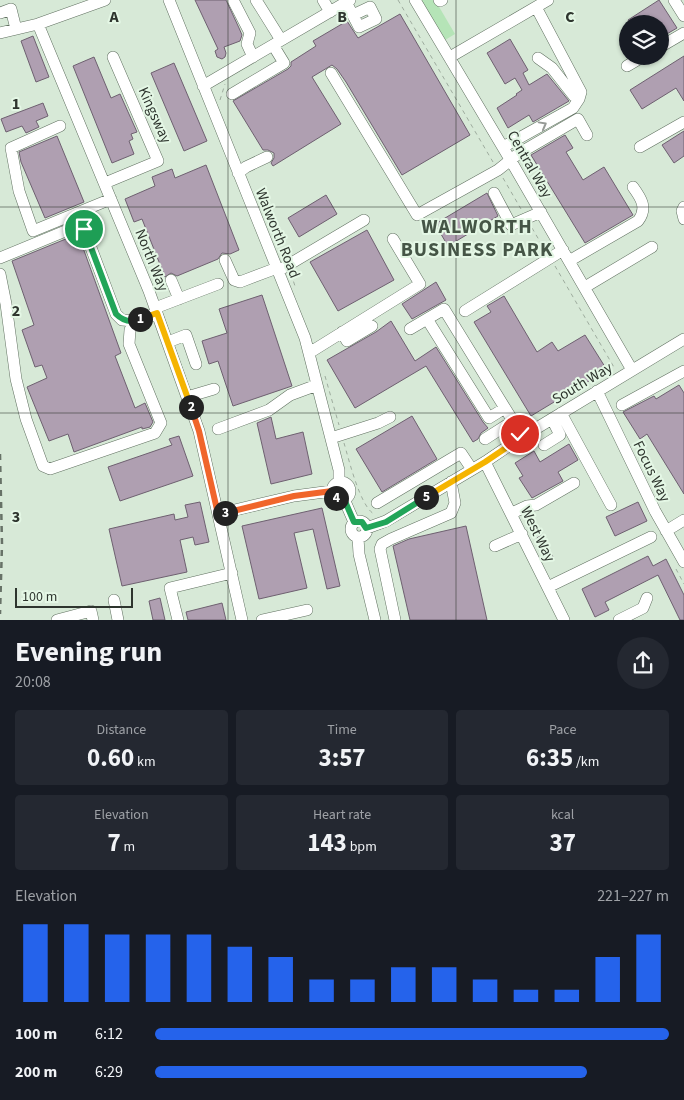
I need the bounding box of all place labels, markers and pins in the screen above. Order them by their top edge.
pin [63,208,105,250]
pin: 1 [128,306,152,332]
pin: 2 [178,394,204,420]
pin [499,413,541,455]
pin: 5 [414,484,438,510]
pin: 4 [324,486,348,510]
pin: 3 [212,500,238,526]

